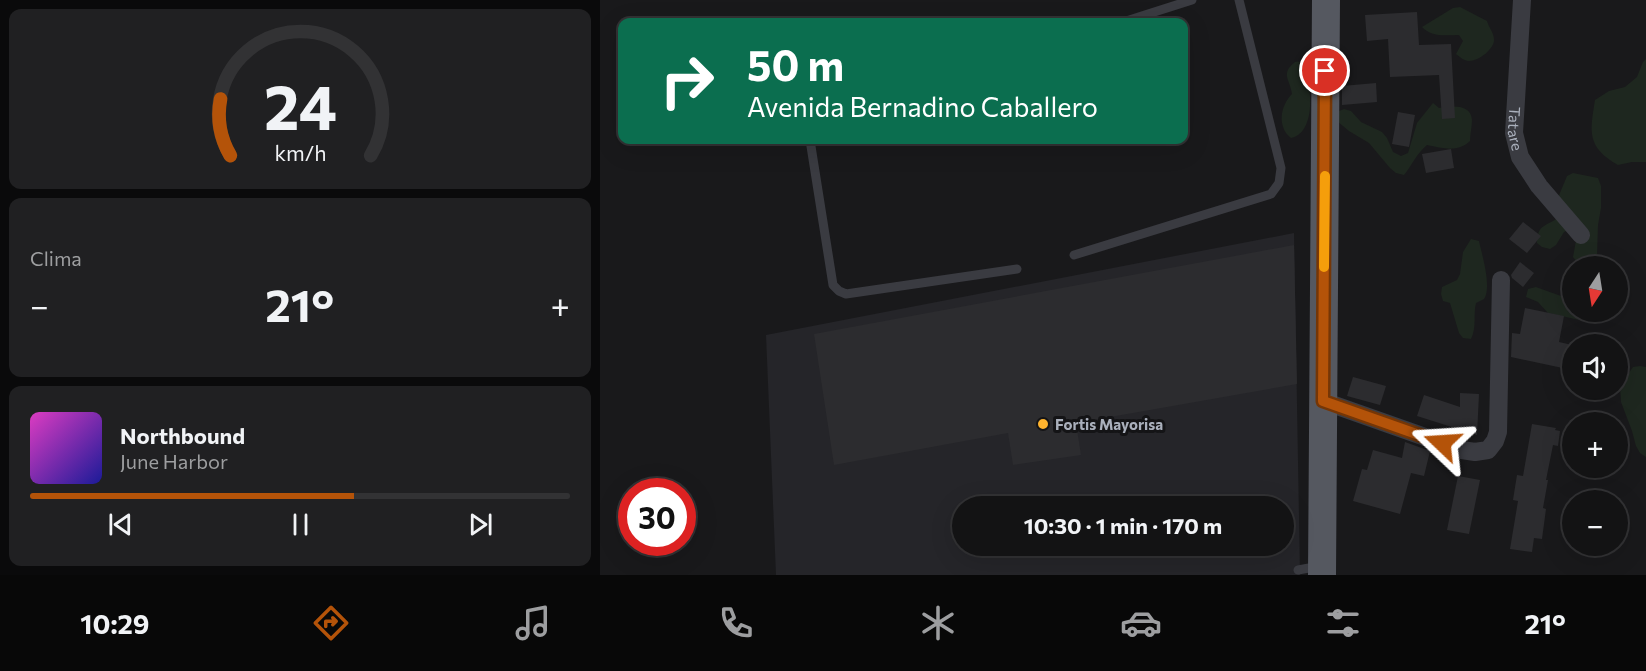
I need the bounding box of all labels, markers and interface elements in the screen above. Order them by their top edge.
text: 50 m [747,38,844,90]
icon: right [648,42,726,120]
pin [1299,45,1350,96]
icon: arrive [1308,54,1341,87]
text: 24 [264,67,336,143]
text: Avenida Bernadino Caballero [747,90,1098,123]
street label: Tatare [1504,106,1527,152]
text: km/h [274,139,326,165]
text: Clima [30,246,82,270]
north arrow [1562,256,1628,322]
map controls [1562,256,1628,556]
text: 21° [265,276,334,331]
text: − [30,284,49,325]
text: + [551,284,570,325]
button: sound [1562,334,1628,400]
position arrow [1410,411,1474,475]
button: + [1562,412,1628,478]
place label: Fortis Mayorisa [1055,415,1163,433]
marker: Fortis Mayorisa [1036,417,1050,431]
text: Northbound [120,422,245,449]
text: June Harbor [120,449,228,473]
speed limit sign: 30 [618,478,696,556]
button: − [1562,490,1628,556]
icon: previous [104,508,137,541]
icon: pause [284,508,317,541]
icon: next [464,508,497,541]
text: 10:30 · 1 min · 170 m [1024,512,1222,539]
icon: directions [310,602,352,644]
icon: music [512,602,554,644]
icon: phone [715,602,757,644]
icon: climate [917,602,959,644]
icon: car [1120,602,1162,644]
icon: filters [1322,602,1364,644]
text: 10:29 [80,607,149,640]
text: 21° [1524,607,1566,640]

